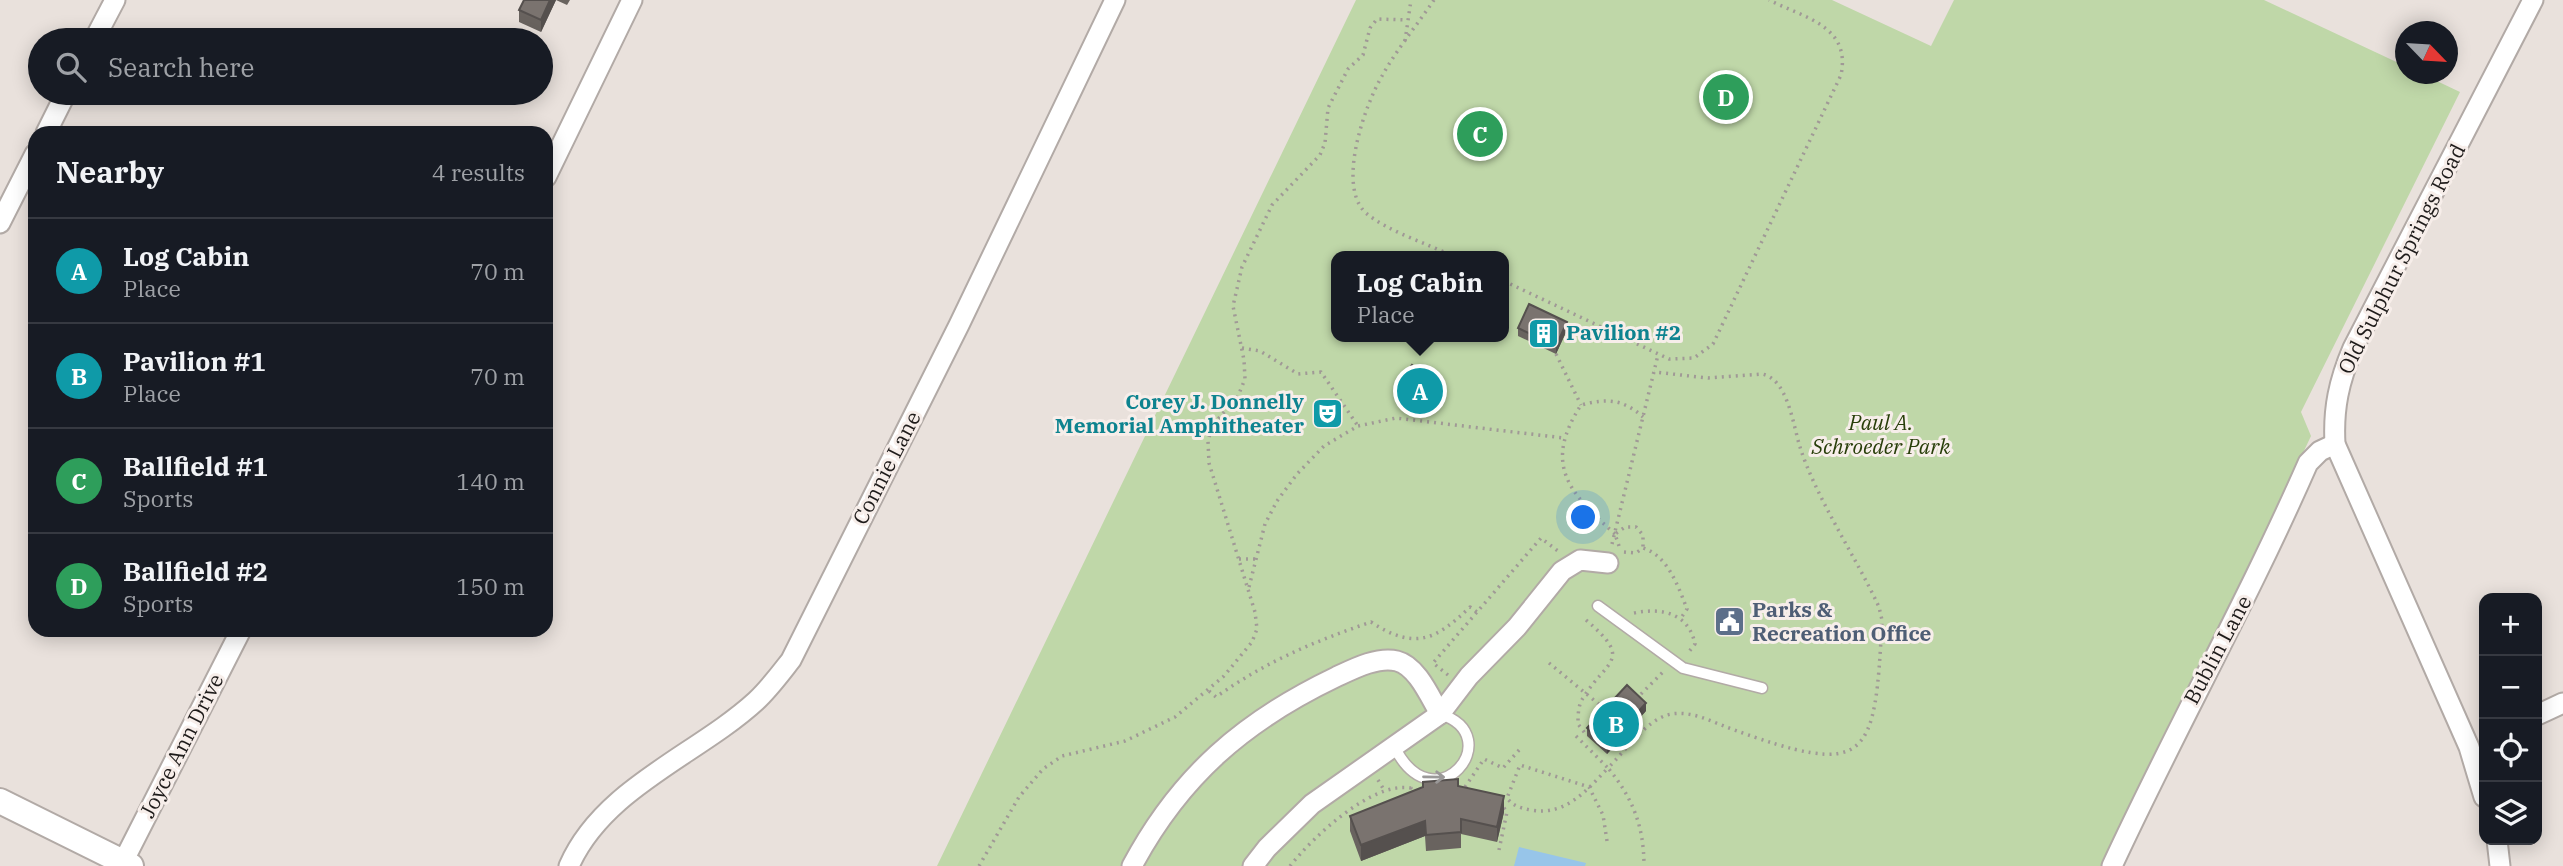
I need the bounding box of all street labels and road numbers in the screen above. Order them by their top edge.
street label: Old Sulphur Springs Road [2331,138,2472,378]
street label: Connie Lane [846,406,927,529]
street label: Bublin Lane [2177,590,2257,709]
street label: Joyce Ann Drive [133,669,229,822]

